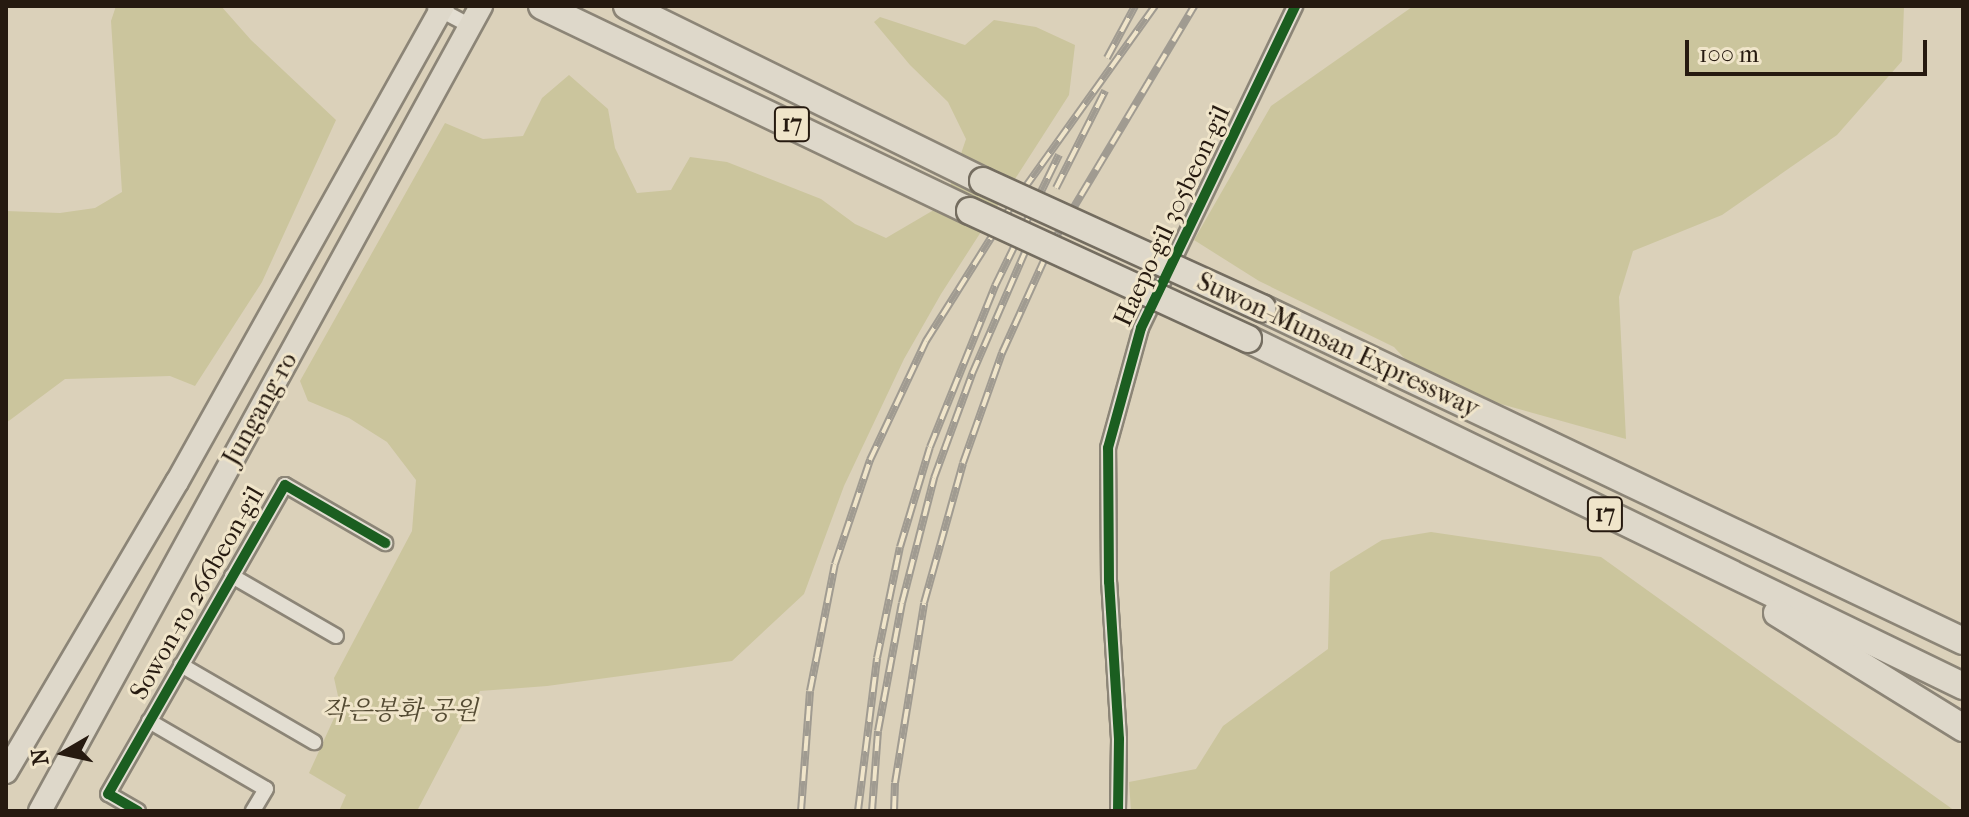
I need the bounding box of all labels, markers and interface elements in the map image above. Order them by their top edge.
scale bar [1689,24,1931,74]
text: 100 m [1699,40,1759,68]
street label: Haepo-gil 305beon-gil [1107,100,1237,332]
road number: 17 [772,104,812,144]
street label: Suwon-Munsan Expressway [1192,266,1484,424]
street label: Jungang-ro [216,347,304,471]
street label: Sowon-ro 266beon-gil [123,481,271,705]
road number: 17 [1585,494,1625,534]
park label: 작은봉화 공원 [322,695,478,727]
north arrow [24,713,104,793]
text: N [26,746,54,767]

